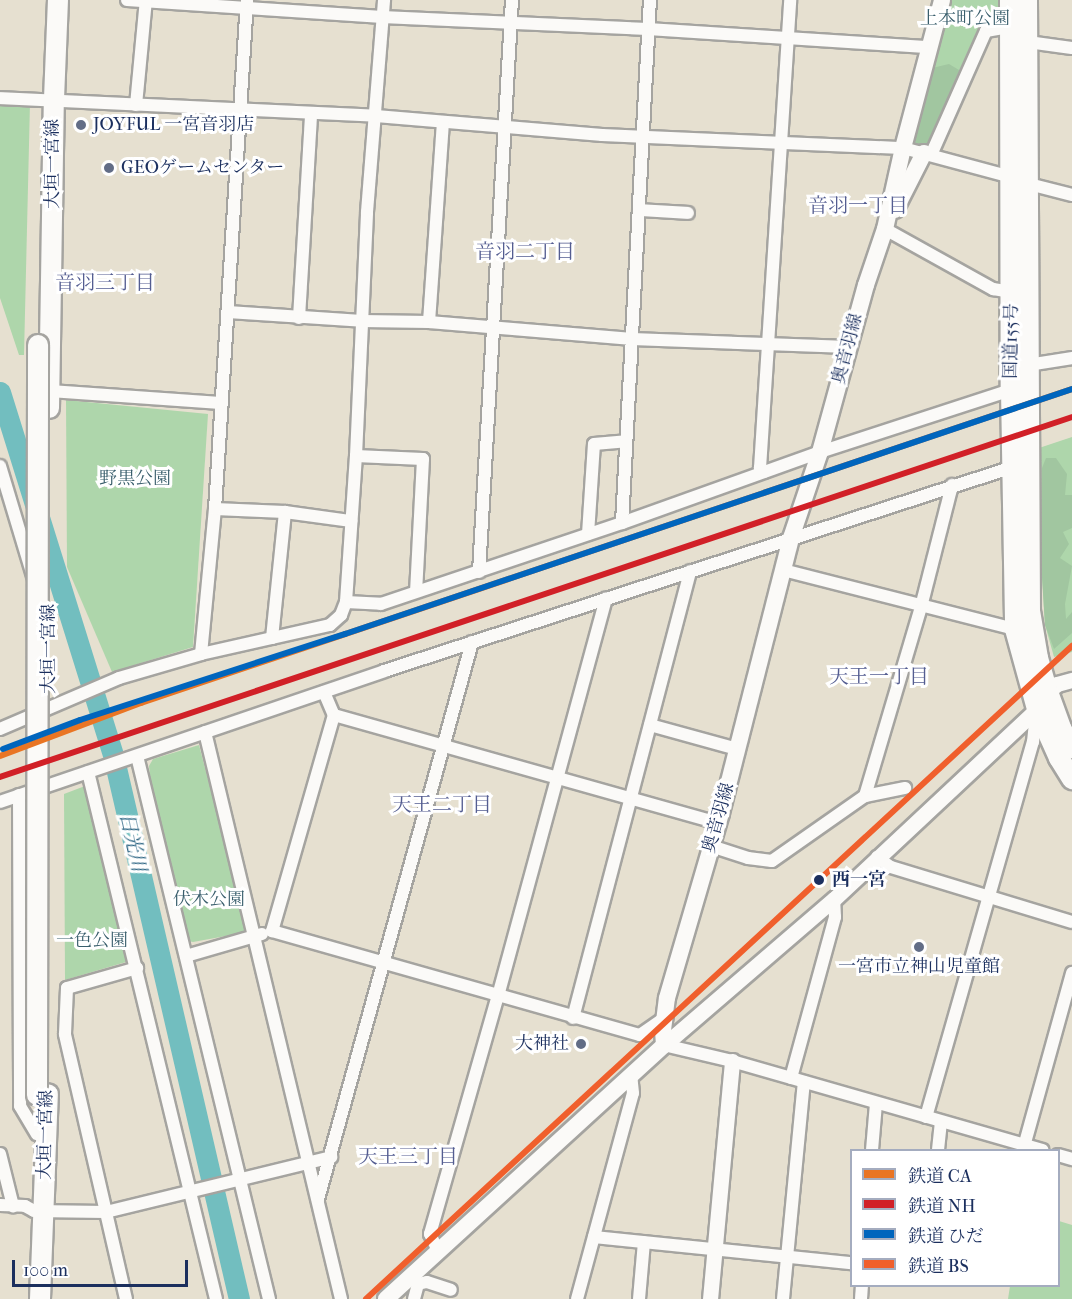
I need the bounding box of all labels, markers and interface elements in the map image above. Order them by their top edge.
park label: 上本町公園 [920,8,1010,30]
place label: JOYFUL 一宮音羽店 [93,114,254,136]
marker: JOYFUL 一宮音羽店 [74,118,88,132]
street label: 大垣一宮線 [42,119,64,209]
place label: GEOゲームセンター [121,157,285,179]
marker: GEOゲームセンター [102,161,116,175]
district label: 音羽一丁目 [808,193,908,217]
district label: 音羽二丁目 [475,239,575,263]
district label: 音羽三丁目 [55,270,155,294]
street label: 国道155号 [1001,303,1023,379]
street label: 奥音羽線 [828,311,868,387]
park label: 野黒公園 [99,468,171,490]
street label: 大垣一宮線 [38,604,60,694]
district label: 天王一丁目 [829,664,929,688]
street label: 奥音羽線 [699,780,739,856]
district label: 天王二丁目 [392,792,492,816]
water label: 日光川 [115,810,151,874]
place label: 西一宮 [832,869,886,891]
marker: 西一宮 [810,871,828,889]
park label: 伏木公園 [173,889,245,911]
park label: 一色公園 [56,930,128,952]
marker: 一宮市立神山児童館 [912,940,926,954]
place label: 一宮市立神山児童館 [838,956,1000,978]
place label: 大神社 [515,1033,569,1055]
marker: 大神社 [574,1037,588,1051]
street label: 大垣一宮線 [34,1090,58,1180]
district label: 天王三丁目 [358,1144,458,1168]
legend [850,1149,1060,1287]
text: 鉄道 CA [908,1166,972,1187]
text: 鉄道 NH [908,1196,976,1217]
text: 鉄道 ひだ [908,1226,984,1247]
scale bar [15,1248,190,1286]
text: 鉄道 BS [908,1256,969,1277]
text: 100 m [23,1260,68,1281]

